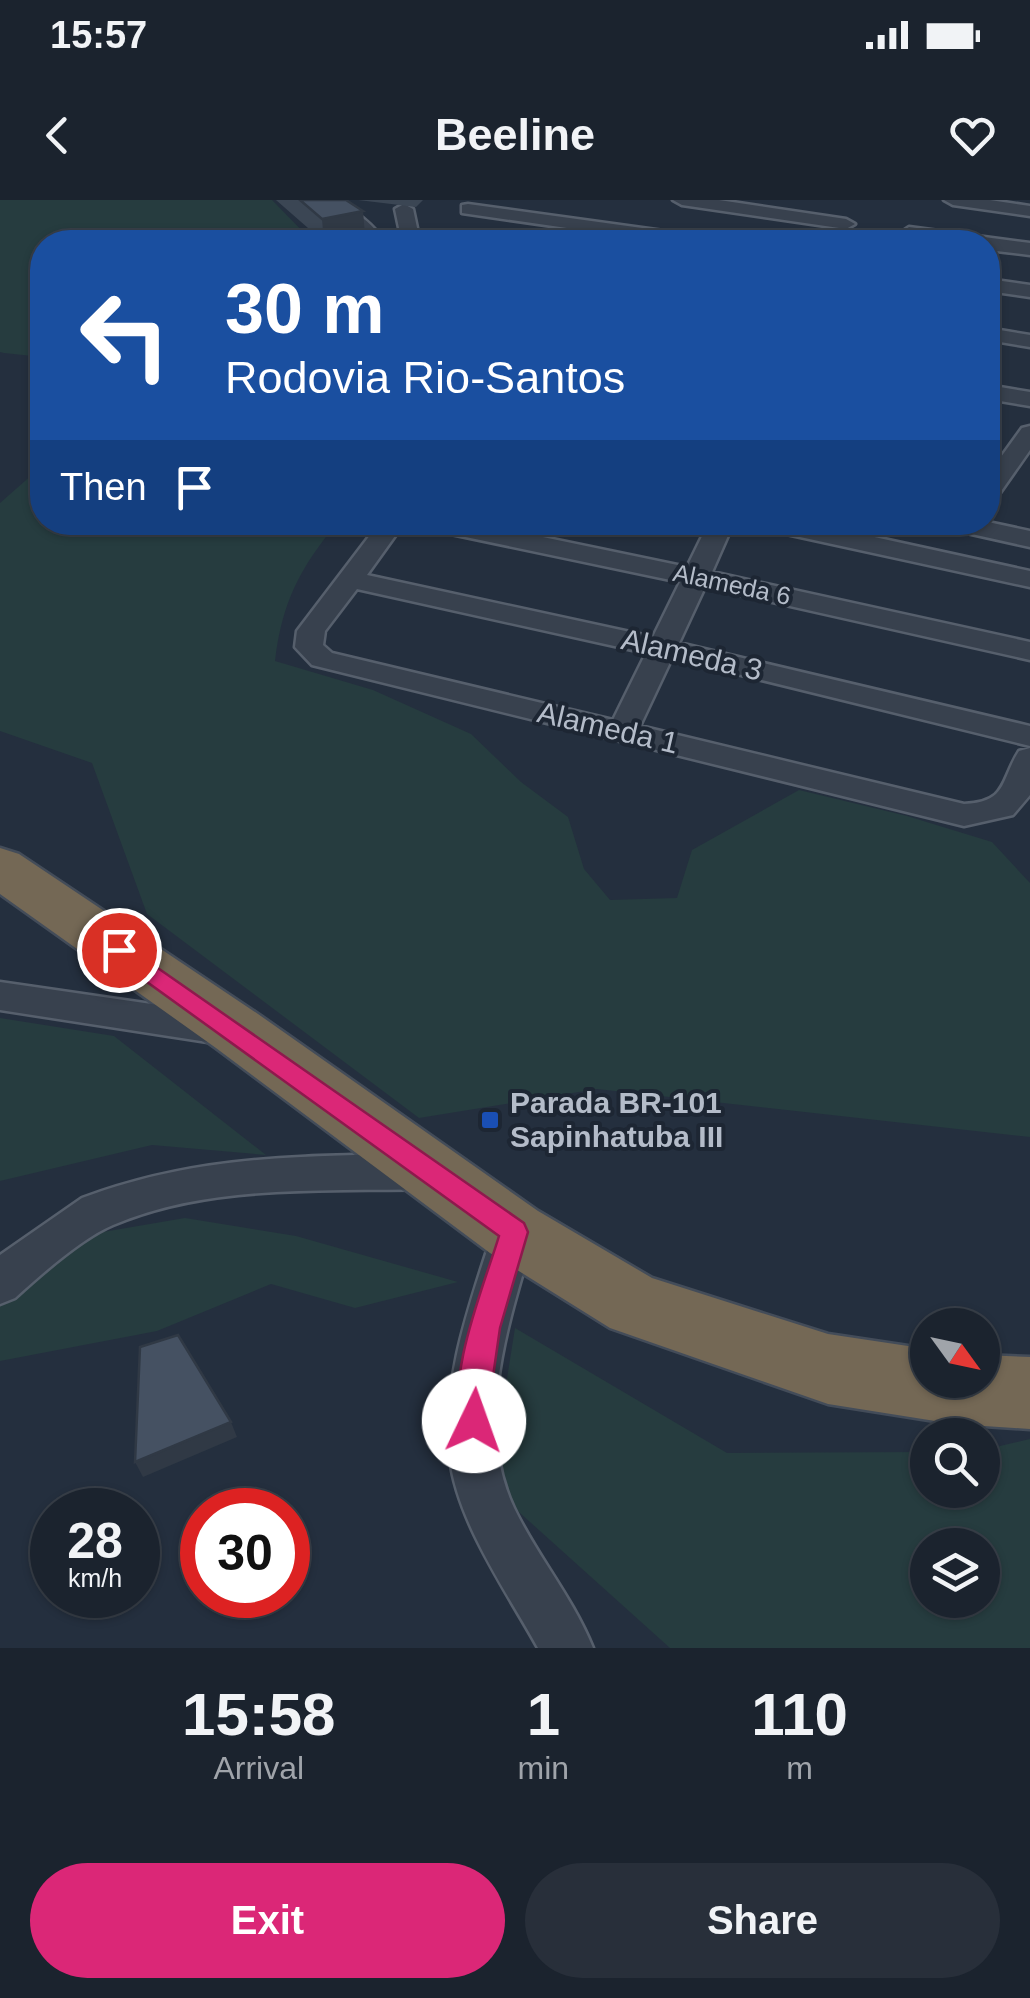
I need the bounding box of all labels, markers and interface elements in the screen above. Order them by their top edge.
text: 15:57 [50,14,147,56]
icon: back [30,108,85,163]
icon: heart [945,108,1000,163]
text: Beeline [435,109,595,160]
icon: left [60,270,190,400]
text: 30 m [225,270,385,348]
text: Rodovia Rio-Santos [225,352,625,403]
icon: arrive [167,460,222,515]
text: Then [60,466,147,508]
street label: Alameda 6 [671,558,793,610]
street label: Alameda 3 [619,622,766,687]
street label: Alameda 1 [535,695,682,760]
pin [77,908,162,993]
icon: arrive [92,923,147,978]
place label: Parada BR-101 Sapinhatuba III [510,1086,723,1153]
marker: Parada BR-101 Sapinhatuba III [479,1109,501,1131]
north arrow [910,1308,1000,1398]
map controls [910,1308,1000,1618]
position arrow [422,1369,526,1473]
button: search [910,1418,1000,1508]
speed limit sign: 30 [180,1488,310,1618]
text: 28 [67,1513,123,1569]
button: layers [910,1528,1000,1618]
text: km/h [68,1564,122,1592]
text: 15:58 [182,1681,336,1748]
text: 1 [527,1681,560,1748]
text: 110 [751,1681,848,1748]
text: Arrival [213,1750,304,1786]
text: min [518,1750,569,1786]
text: m [786,1750,813,1786]
button: Exit [30,1863,505,1978]
button: Share [525,1863,1000,1978]

